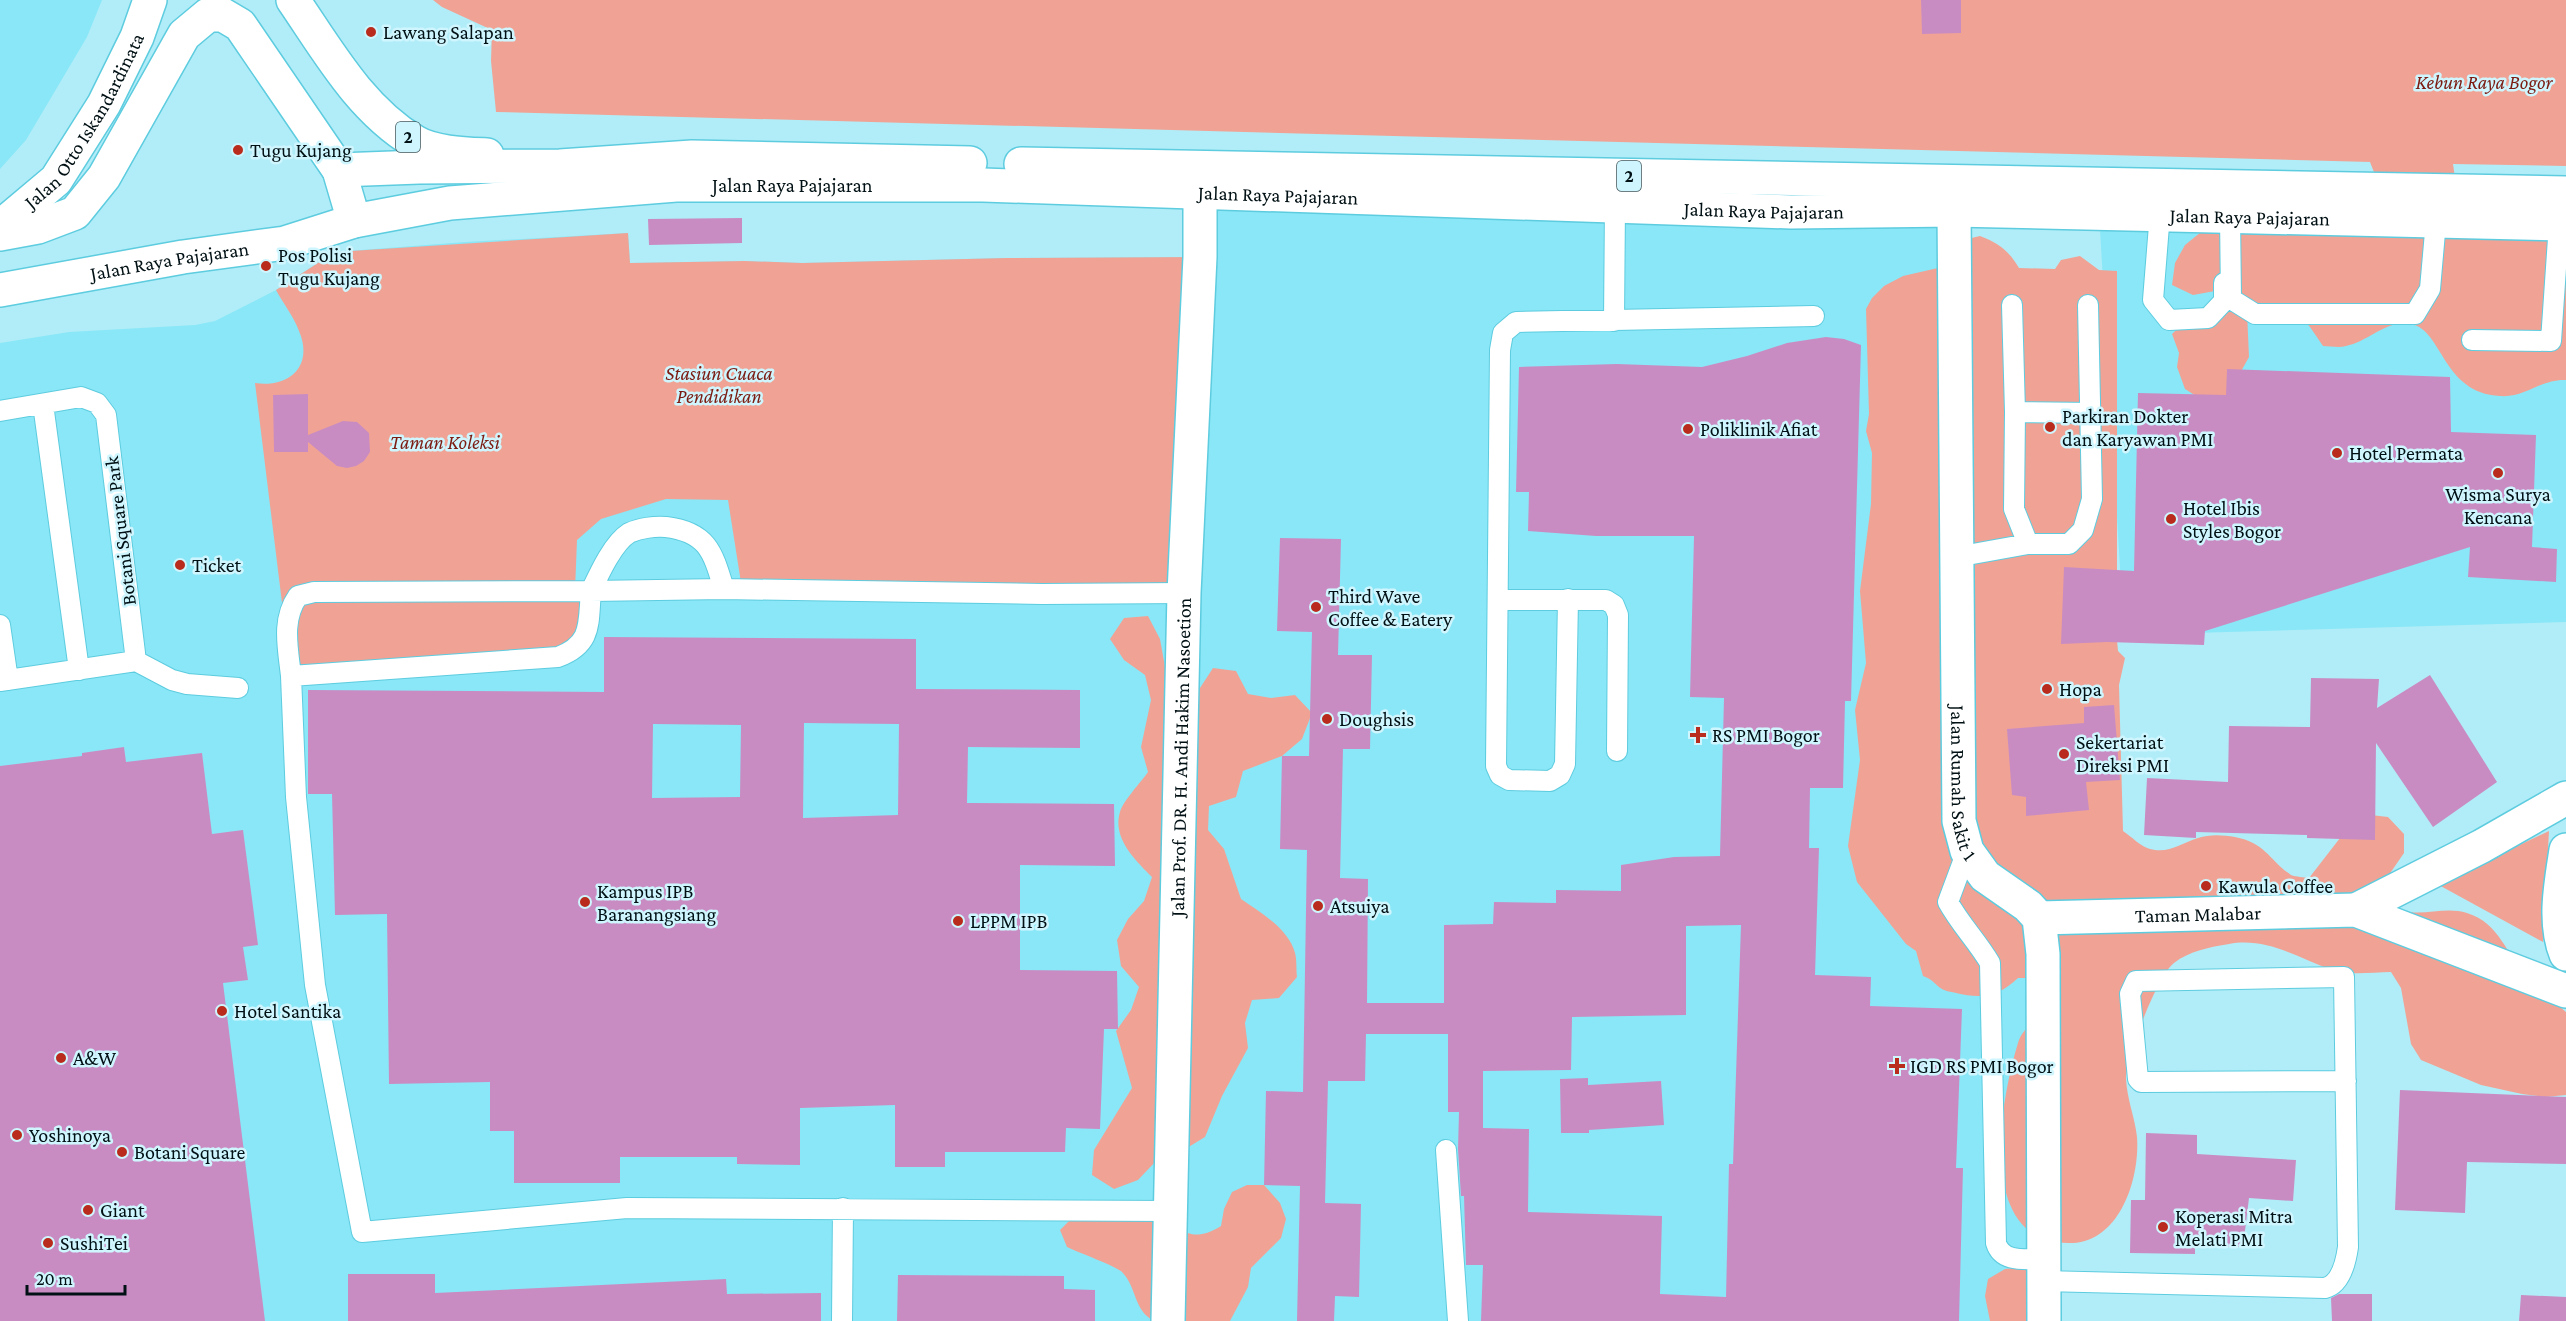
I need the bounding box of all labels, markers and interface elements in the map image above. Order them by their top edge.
place label: Lawang Salapan [383,21,514,44]
marker: Lawang Salapan [364,25,378,39]
street label: Jalan Otto Iskandardinata [18,29,148,215]
park label: Kebun Raya Bogor [2415,71,2554,94]
road number: 2 [396,122,420,152]
place label: Tugu Kujang [250,139,352,162]
marker: Tugu Kujang [231,143,245,157]
road number: 2 [1617,161,1641,191]
street label: Jalan Raya Pajajaran [710,174,873,197]
street label: Jalan Raya Pajajaran [1196,181,1359,209]
street label: Jalan Raya Pajajaran [1681,197,1844,224]
street label: Jalan Raya Pajajaran [2167,204,2330,230]
street label: Jalan Raya Pajajaran [86,237,250,286]
place label: Pos Polisi Tugu Kujang [278,244,380,290]
marker: Pos Polisi Tugu Kujang [259,259,273,273]
park label: Stasiun Cuaca Pendidikan [665,362,773,407]
place label: Parkiran Dokter dan Karyawan PMI [2062,405,2213,451]
place label: Poliklinik Afiat [1700,418,1818,440]
marker: Parkiran Dokter dan Karyawan PMI [2043,420,2057,434]
marker: Poliklinik Afiat [1681,422,1695,436]
park label: Taman Koleksi [390,431,500,453]
place label: Hotel Permata [2349,442,2463,464]
marker: Hotel Permata [2330,446,2344,460]
street label: Botani Square Park [100,454,141,607]
marker: Wisma Surya Kencana [2491,466,2505,480]
place label: Wisma Surya Kencana [2445,483,2551,528]
place label: Hotel Ibis Styles Bogor [2183,497,2281,543]
marker: Hotel Ibis Styles Bogor [2164,512,2178,526]
place label: Ticket [192,554,242,576]
marker: Ticket [173,558,187,572]
place label: Third Wave Coffee & Eatery [1328,585,1453,631]
street label: Jalan Prof. DR. H. Andi Hakim Nasoetion [1166,597,1195,919]
marker: Third Wave Coffee & Eatery [1309,600,1323,614]
place label: Hopa [2059,678,2102,701]
marker: Hopa [2040,682,2054,696]
street label: Jalan Rumah Sakit 1 [1946,703,1981,865]
place label: Doughsis [1339,708,1414,731]
marker: Doughsis [1320,712,1334,726]
place label: RS PMI Bogor [1712,724,1820,747]
marker: RS PMI Bogor [1689,726,1707,744]
place label: Sekertariat Direksi PMI [2076,731,2169,776]
marker: Sekertariat Direksi PMI [2057,747,2071,761]
place label: Kawula Coffee [2218,875,2333,897]
marker: Kawula Coffee [2199,879,2213,893]
place label: Kampus IPB Baranangsiang [597,880,717,926]
marker: Kampus IPB Baranangsiang [578,895,592,909]
place label: Atsuiya [1330,895,1390,918]
marker: Atsuiya [1311,899,1325,913]
street label: Taman Malabar [2135,901,2261,927]
place label: LPPM IPB [970,910,1048,932]
marker: LPPM IPB [951,914,965,928]
place label: Hotel Santika [234,1000,341,1022]
marker: Hotel Santika [215,1004,229,1018]
place label: A&W [73,1047,117,1069]
marker: A&W [54,1051,68,1065]
place label: IGD RS PMI Bogor [1910,1055,2054,1078]
marker: IGD RS PMI Bogor [1888,1057,1906,1075]
place label: Yoshinoya [29,1124,111,1147]
marker: Yoshinoya [10,1128,24,1142]
place label: Botani Square [134,1141,246,1164]
marker: Botani Square [115,1145,129,1159]
place label: Giant [100,1199,145,1221]
marker: Giant [81,1203,95,1217]
place label: Koperasi Mitra Melati PMI [2175,1205,2293,1250]
marker: Koperasi Mitra Melati PMI [2156,1220,2170,1234]
place label: SushiTei [60,1232,128,1254]
marker: SushiTei [41,1236,55,1250]
scale bar [27,1258,124,1296]
text: 20 m [36,1269,73,1289]

